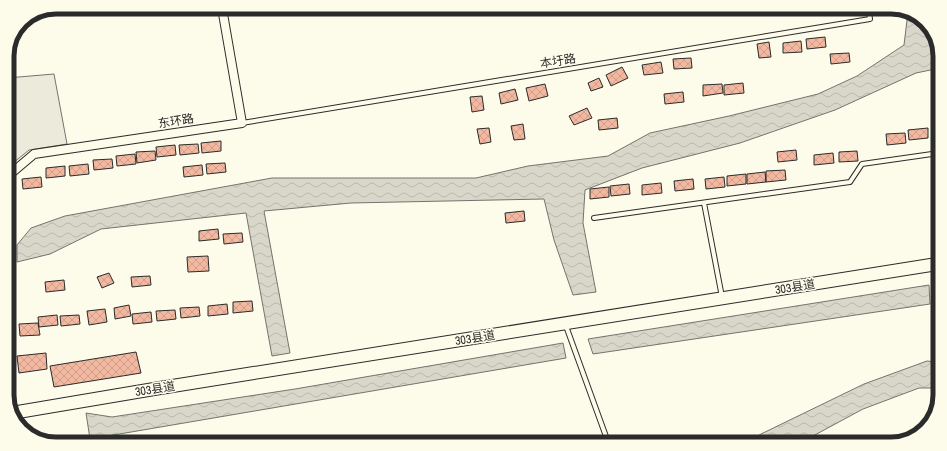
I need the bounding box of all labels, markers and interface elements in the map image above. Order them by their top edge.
street label: 本圩路 [539,50,577,72]
street label: 东环路 [157,110,195,132]
street label: 303县道 [774,276,816,298]
street label: 303县道 [454,327,496,349]
street label: 303县道 [134,378,176,400]

